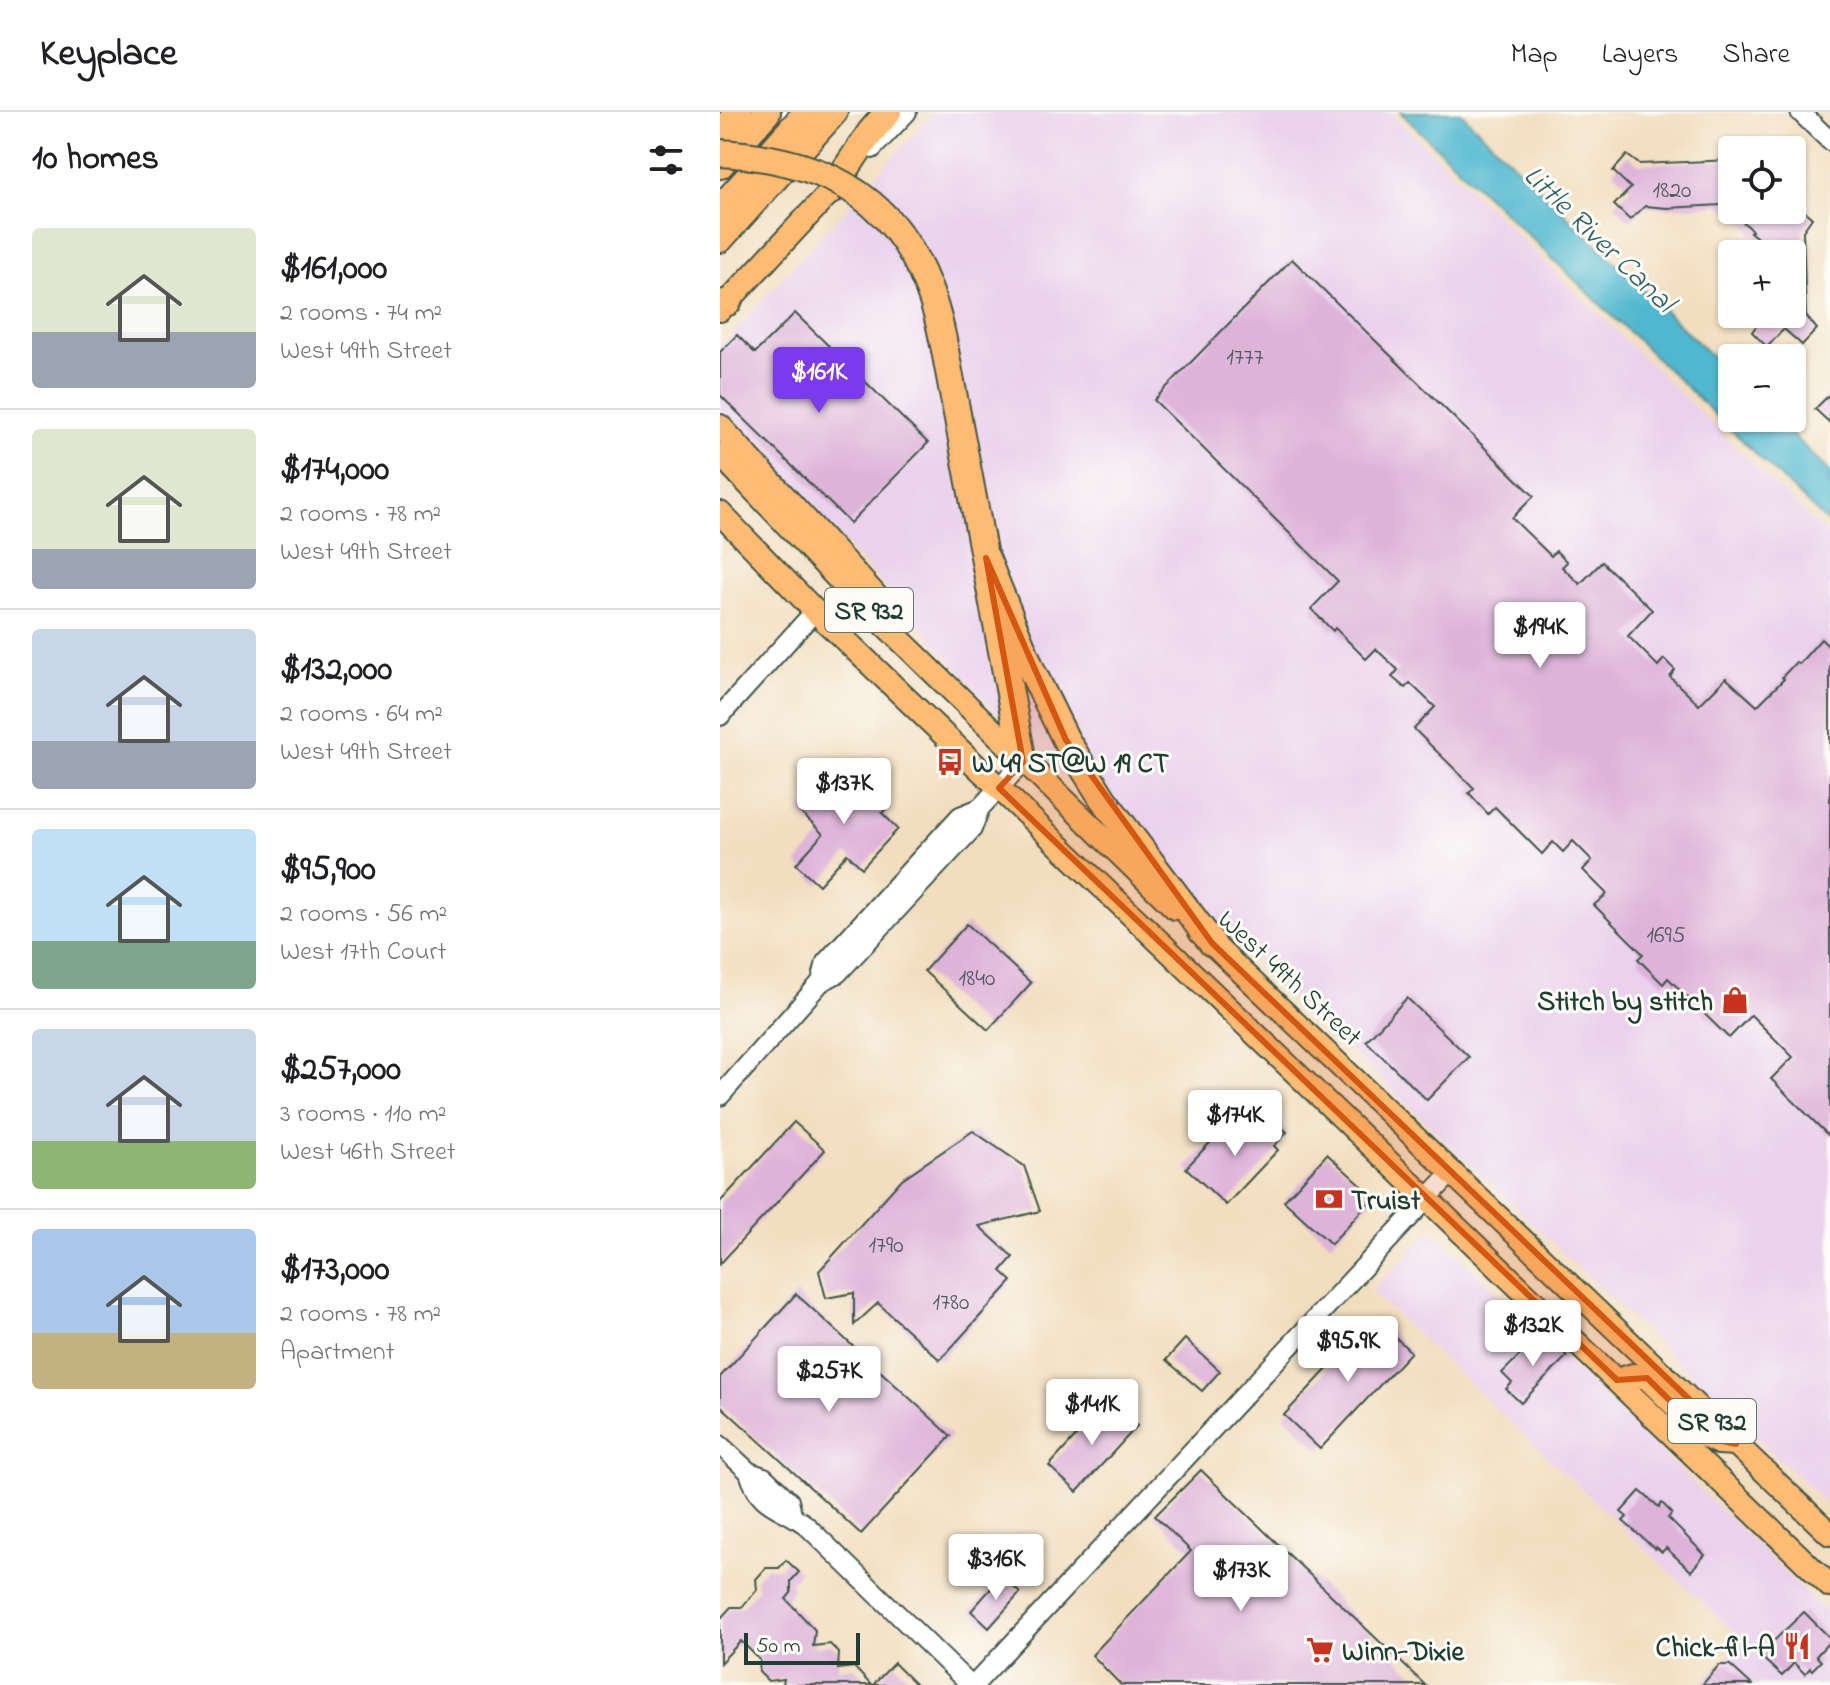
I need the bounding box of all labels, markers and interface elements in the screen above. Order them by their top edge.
text: Keyplace [40,27,177,83]
text: Map [1510,35,1558,76]
text: Layers [1602,35,1678,76]
text: Share [1722,35,1790,76]
text: 10 homes [32,135,159,185]
map controls [1718,136,1806,432]
button: locate [1718,136,1806,224]
icon: filters [644,138,688,182]
water label: Little River Canal [1512,156,1687,327]
house number: 1820 [1653,174,1691,209]
button: + [1718,240,1806,328]
text: $161,000 [280,245,387,295]
icon: home [96,260,192,356]
text: 2 rooms · 74 m² [280,295,442,333]
text: West 49th Street [280,333,452,371]
house number: 1777 [1226,341,1264,376]
button: − [1718,344,1806,432]
pin: $161K [763,347,875,415]
text: $161K [791,354,847,392]
text: $174,000 [280,446,389,496]
icon: home [96,461,192,557]
text: 2 rooms · 78 m² [280,496,441,534]
text: West 49th Street [280,534,452,572]
road number: SR 932 [825,588,913,632]
pin: $194K [1484,602,1596,670]
text: $194K [1512,609,1568,647]
text: $132,000 [280,646,392,696]
icon: home [96,661,192,757]
text: 2 rooms · 64 m² [280,696,443,734]
text: West 49th Street [280,734,452,772]
place label: W 49 ST@W 19 CT [972,745,1169,786]
bus stop icon: W 49 ST@W 19 CT [935,747,965,777]
pin: $137K [788,758,900,826]
text: $137K [815,765,873,803]
text: $95,900 [280,846,376,896]
icon: home [96,861,192,957]
text: 2 rooms · 56 m² [280,896,447,934]
street label: West 49th Street [1207,901,1370,1058]
house number: 1695 [1646,919,1686,954]
text: West 17th Court [280,934,446,972]
house number: 1840 [959,962,995,997]
place label: Stitch by stitch [1537,983,1713,1024]
shop icon: Stitch by stitch [1720,985,1750,1015]
text: $257,000 [280,1046,401,1096]
icon: home [96,1061,192,1157]
pin: $174K [1179,1090,1291,1158]
text: 3 rooms · 110 m² [280,1096,446,1134]
text: $174K [1206,1097,1264,1135]
text: West 46th Street [280,1134,456,1172]
place label: Truist [1351,1182,1421,1223]
bank icon: Truist [1314,1184,1344,1214]
house number: 1790 [868,1229,904,1264]
text: $173,000 [280,1246,389,1296]
icon: home [96,1261,192,1357]
house number: 1780 [933,1286,969,1321]
text: 2 rooms · 78 m² [280,1296,441,1334]
pin: $132K [1477,1300,1589,1368]
text: $132K [1503,1307,1563,1345]
pin: $95.9K [1283,1316,1413,1384]
text: $95.9K [1316,1323,1380,1361]
text: Apartment [280,1334,394,1372]
pin: $257K [773,1346,885,1414]
text: $257K [796,1353,862,1391]
pin: $141K [1036,1379,1148,1447]
text: $141K [1064,1386,1120,1424]
road number: SR 932 [1668,1399,1756,1443]
pin: $316K [940,1534,1052,1602]
text: $316K [967,1541,1025,1579]
pin: $173K [1185,1545,1297,1613]
text: $173K [1212,1552,1270,1590]
scale bar [744,1629,860,1665]
place label: Chick-fil-A [1656,1629,1775,1670]
text: 50 m [756,1631,801,1663]
restaurant icon: Chick-fil-A [1782,1631,1812,1661]
place label: Winn-Dixie [1342,1633,1465,1674]
supermarket icon: Winn-Dixie [1305,1635,1335,1665]

